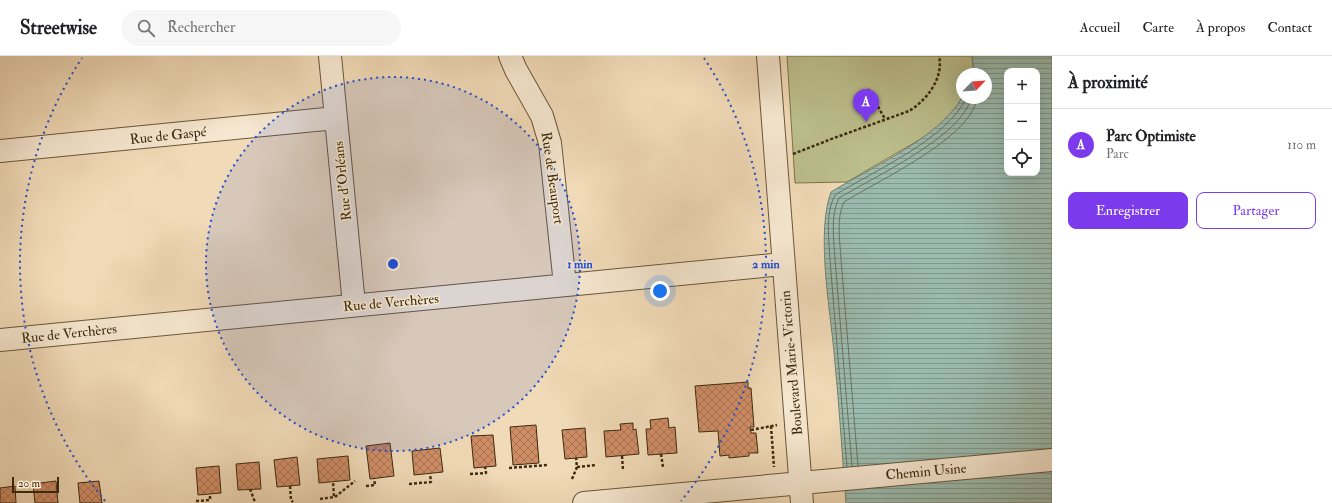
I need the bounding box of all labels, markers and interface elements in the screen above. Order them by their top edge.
search box [121,10,401,46]
text: Streetwise [20,16,97,40]
icon: search [135,17,157,39]
text: Rechercher [167,18,235,37]
text: Accueil [1080,19,1120,36]
text: Carte [1142,19,1174,36]
text: À propos [1196,19,1245,36]
text: Contact [1267,19,1312,36]
north arrow [956,68,992,104]
map controls [1004,68,1040,176]
button: + [1004,68,1040,104]
text: À proximité [1068,72,1148,93]
pin: A [853,89,879,122]
button: − [1004,104,1040,140]
street label: Rue de Gaspé [129,123,207,149]
text: Parc Optimiste [1106,127,1196,146]
street label: Rue de Beauport [537,131,567,226]
text: A [1077,137,1085,153]
text: 110 m [1287,137,1316,153]
street label: Rue d'Orléans [330,140,355,222]
button: locate [1004,140,1040,176]
text: Parc [1106,146,1129,162]
button: Enregistrer [1068,192,1188,229]
button: Partager [1196,192,1316,229]
centre of rings [386,257,400,271]
text: 1 min [567,257,594,272]
text: 2 min [752,257,780,272]
your location [650,281,670,301]
street label: Rue de Verchères [342,290,440,315]
street label: Boulevard Marie-Victorin [777,290,806,436]
street label: Rue de Verchères [20,320,118,347]
street label: Chemin Usine [885,459,967,484]
scale bar [12,475,59,494]
text: 20 m [18,477,40,490]

